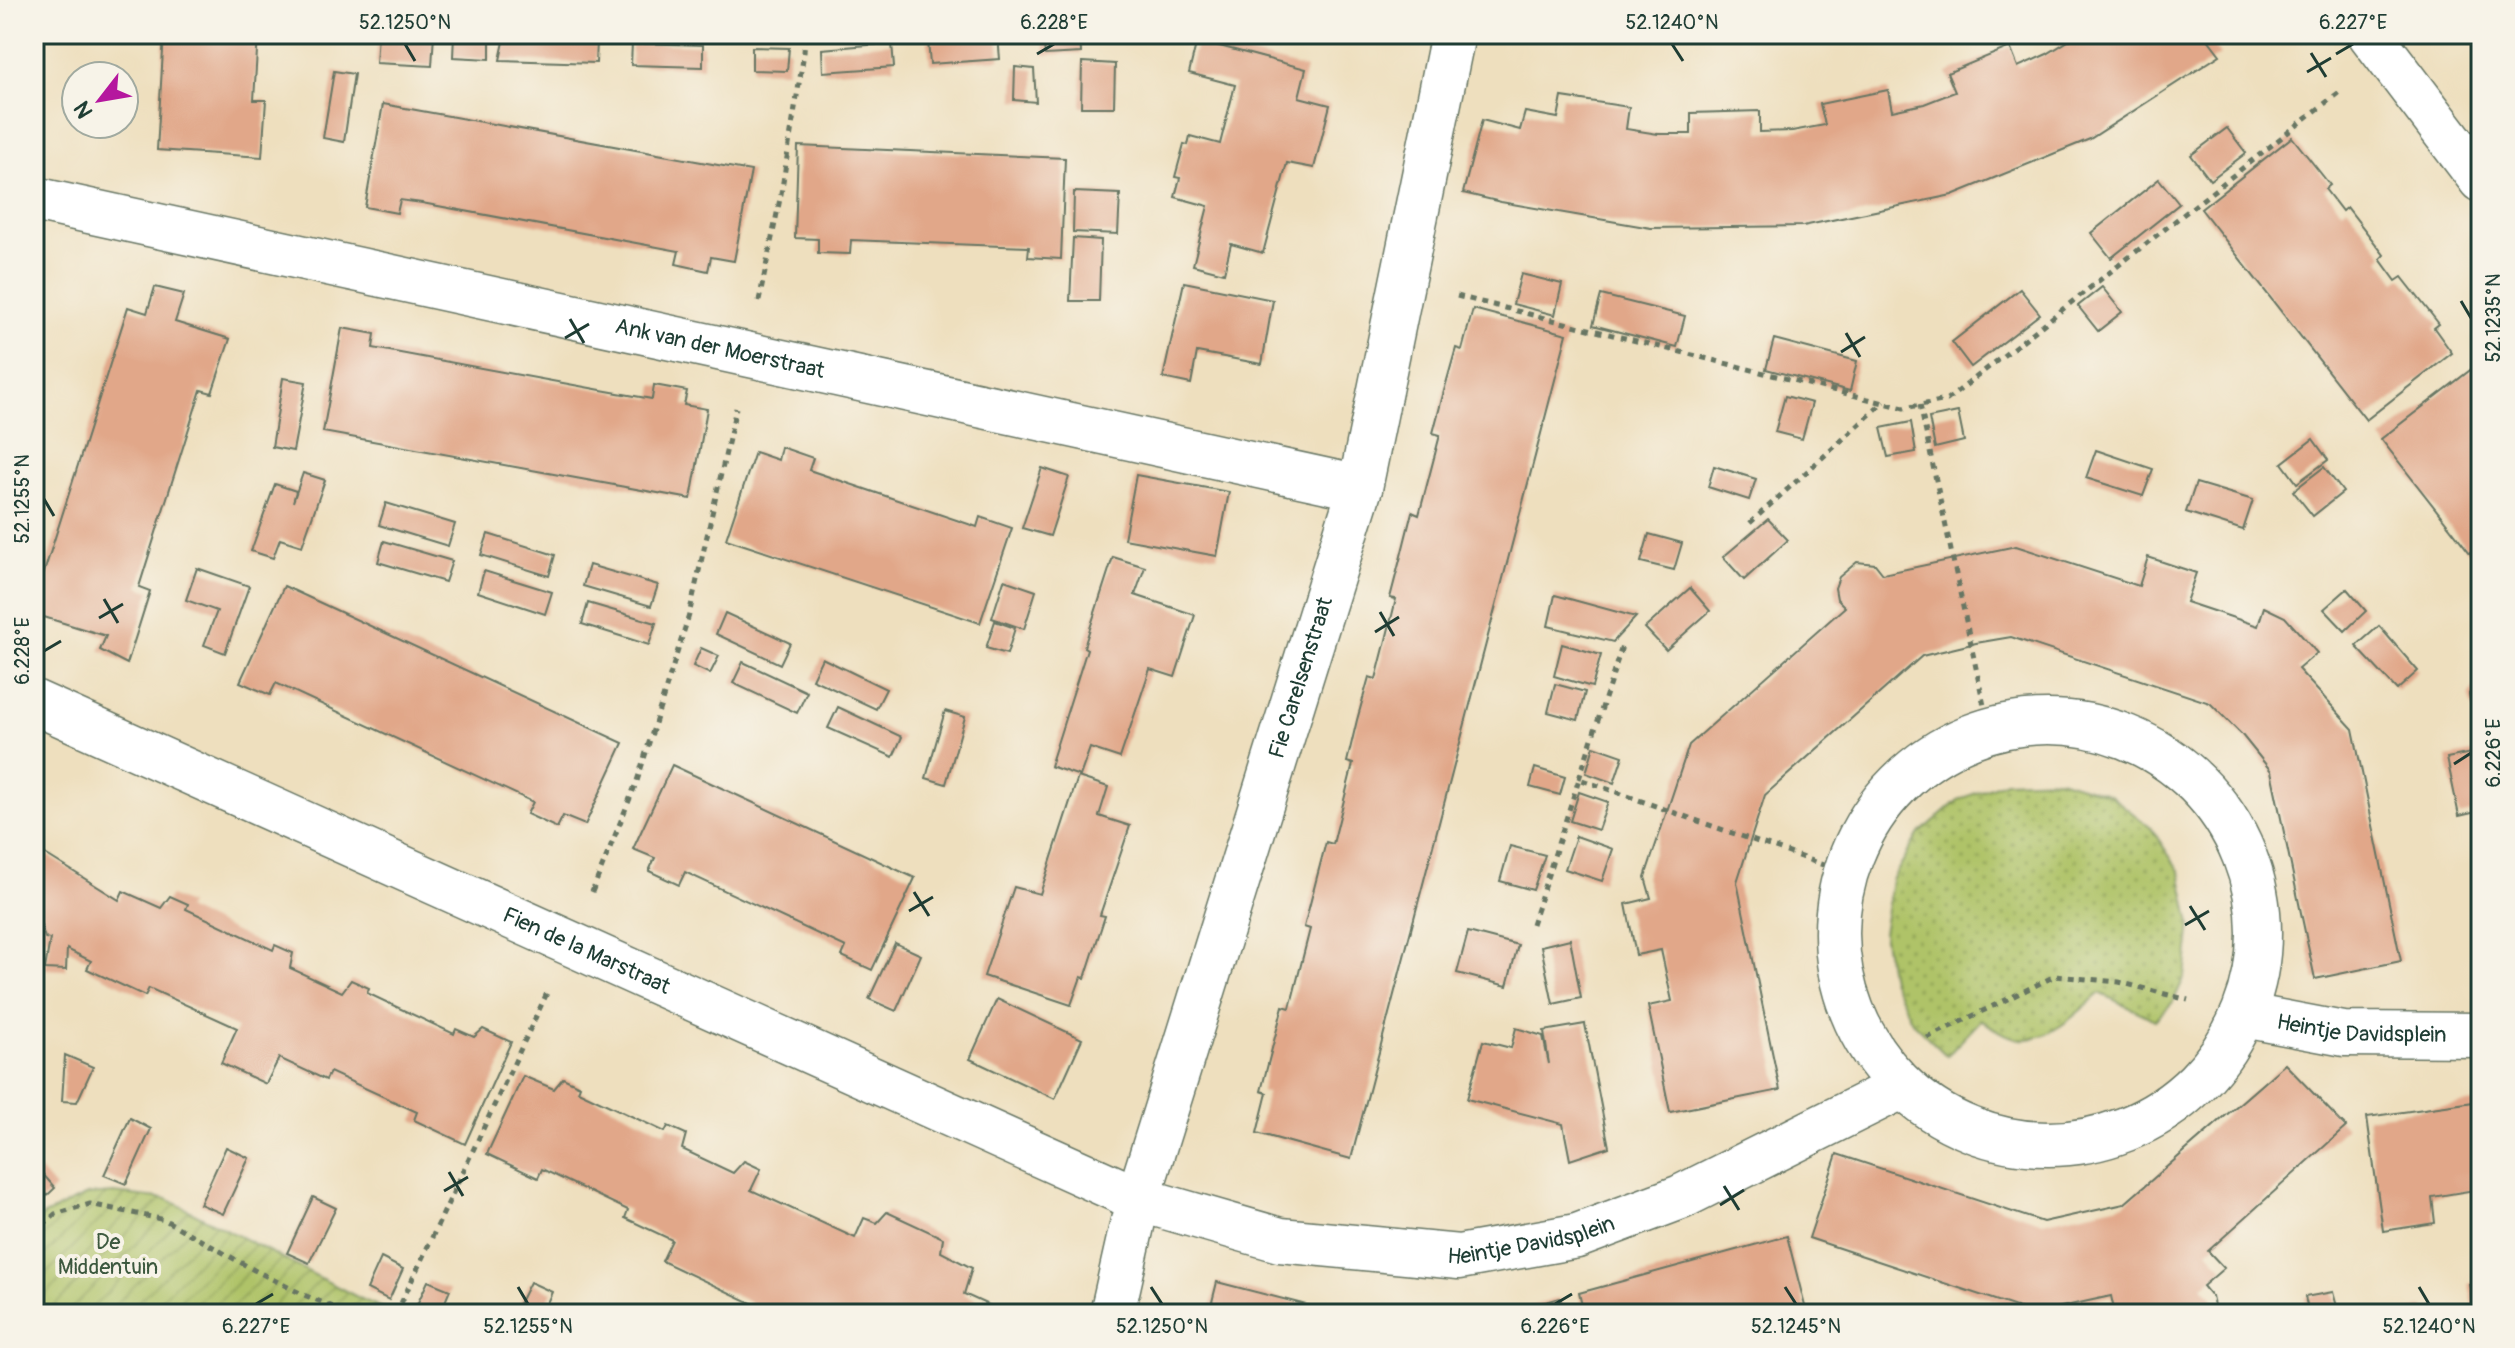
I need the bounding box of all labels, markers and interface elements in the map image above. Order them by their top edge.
text: 52.1250°N [359,10,451,35]
text: 6.228°E [1020,10,1088,35]
text: 52.1240°N [1626,10,1718,35]
text: 6.227°E [2319,10,2387,35]
north arrow [60,60,140,140]
text: N [68,96,100,123]
text: 52.1235°N [2481,273,2506,363]
street label: Ank van der Moerstraat [613,312,827,385]
text: 52.1255°N [10,454,35,544]
street label: Fie Carelsenstraat [1262,593,1339,762]
text: 6.228°E [10,617,35,685]
text: 6.226°E [2481,718,2506,788]
street label: Fien de la Marstraat [498,901,675,1001]
street label: Heintje Davidsplein [2275,1008,2447,1049]
street label: Heintje Davidsplein [1446,1209,1619,1271]
park label: De Middentuin [58,1228,158,1281]
text: 6.227°E [222,1314,290,1339]
text: 52.1255°N [483,1314,573,1339]
text: 52.1250°N [1116,1314,1208,1339]
text: 6.226°E [1520,1314,1590,1339]
text: 52.1245°N [1751,1314,1841,1339]
text: 52.1240°N [2383,1314,2475,1339]

